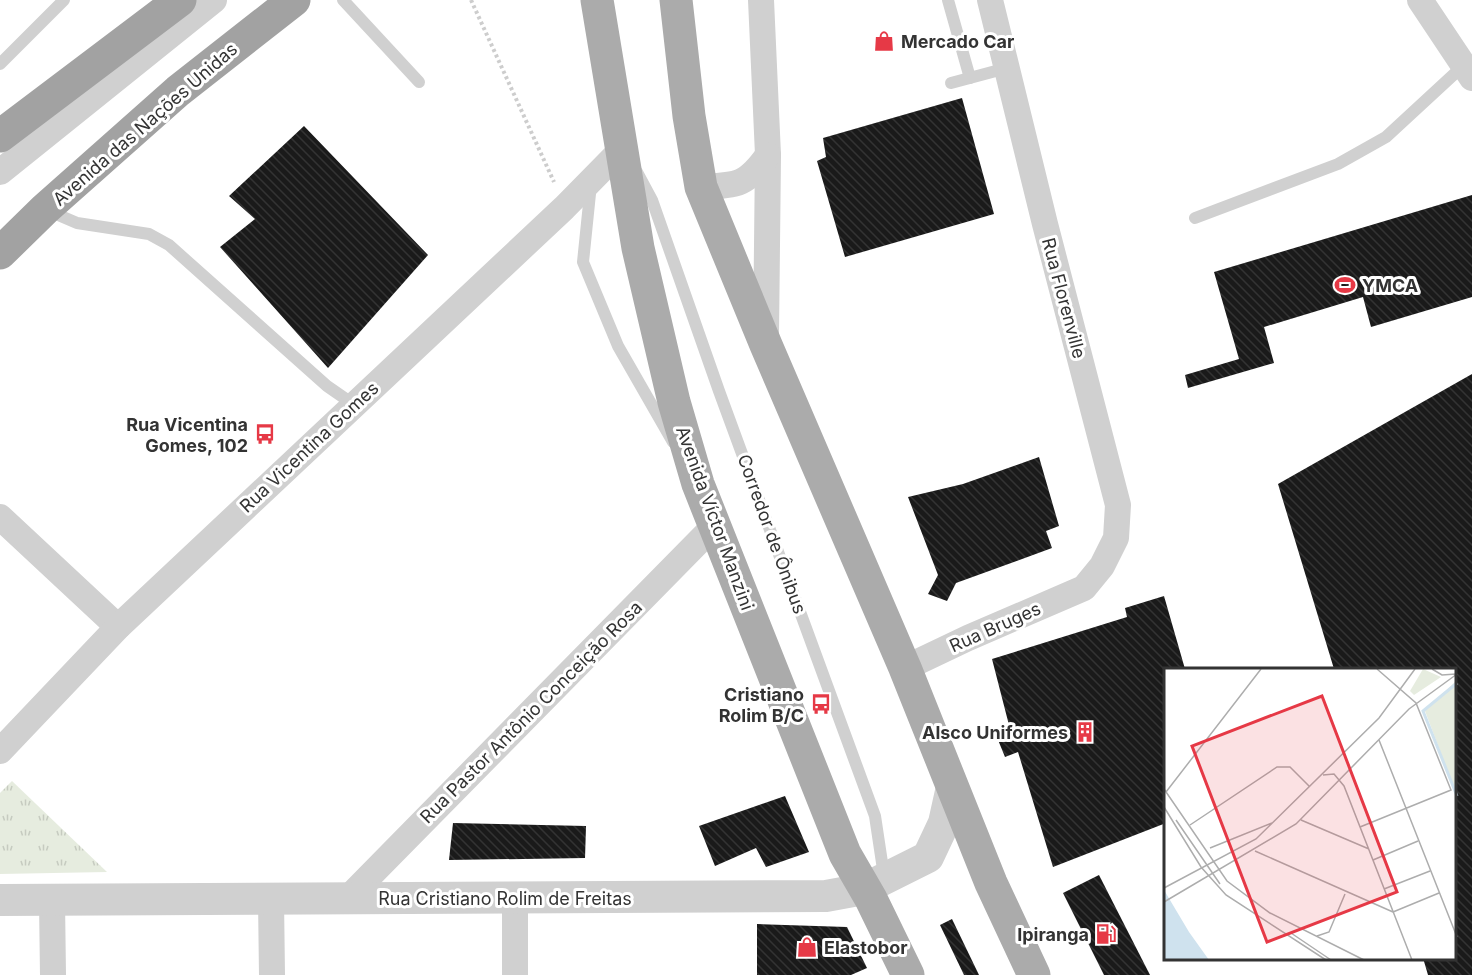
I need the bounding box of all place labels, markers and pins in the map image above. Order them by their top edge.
shop icon: Mercado Car [872,29,896,53]
place label: Mercado Car [901,31,1014,52]
sports icon: YMCA [1333,273,1357,297]
place label: YMCA [1362,275,1418,296]
place label: Rua Vicentina Gomes, 102 [126,414,248,456]
bus stop icon: Rua Vicentina Gomes, 102 [253,422,277,446]
place label: Cristiano Rolim B/C [719,684,804,726]
bus stop icon: Cristiano Rolim B/C [809,692,833,716]
building icon: Alsco Uniformes [1073,720,1097,744]
place label: Alsco Uniformes [922,722,1068,743]
fuel station icon: Ipiranga [1094,922,1118,946]
place label: Ipiranga [1017,924,1089,945]
shop icon: Elastobor [795,935,819,959]
place label: Elastobor [824,937,908,958]

